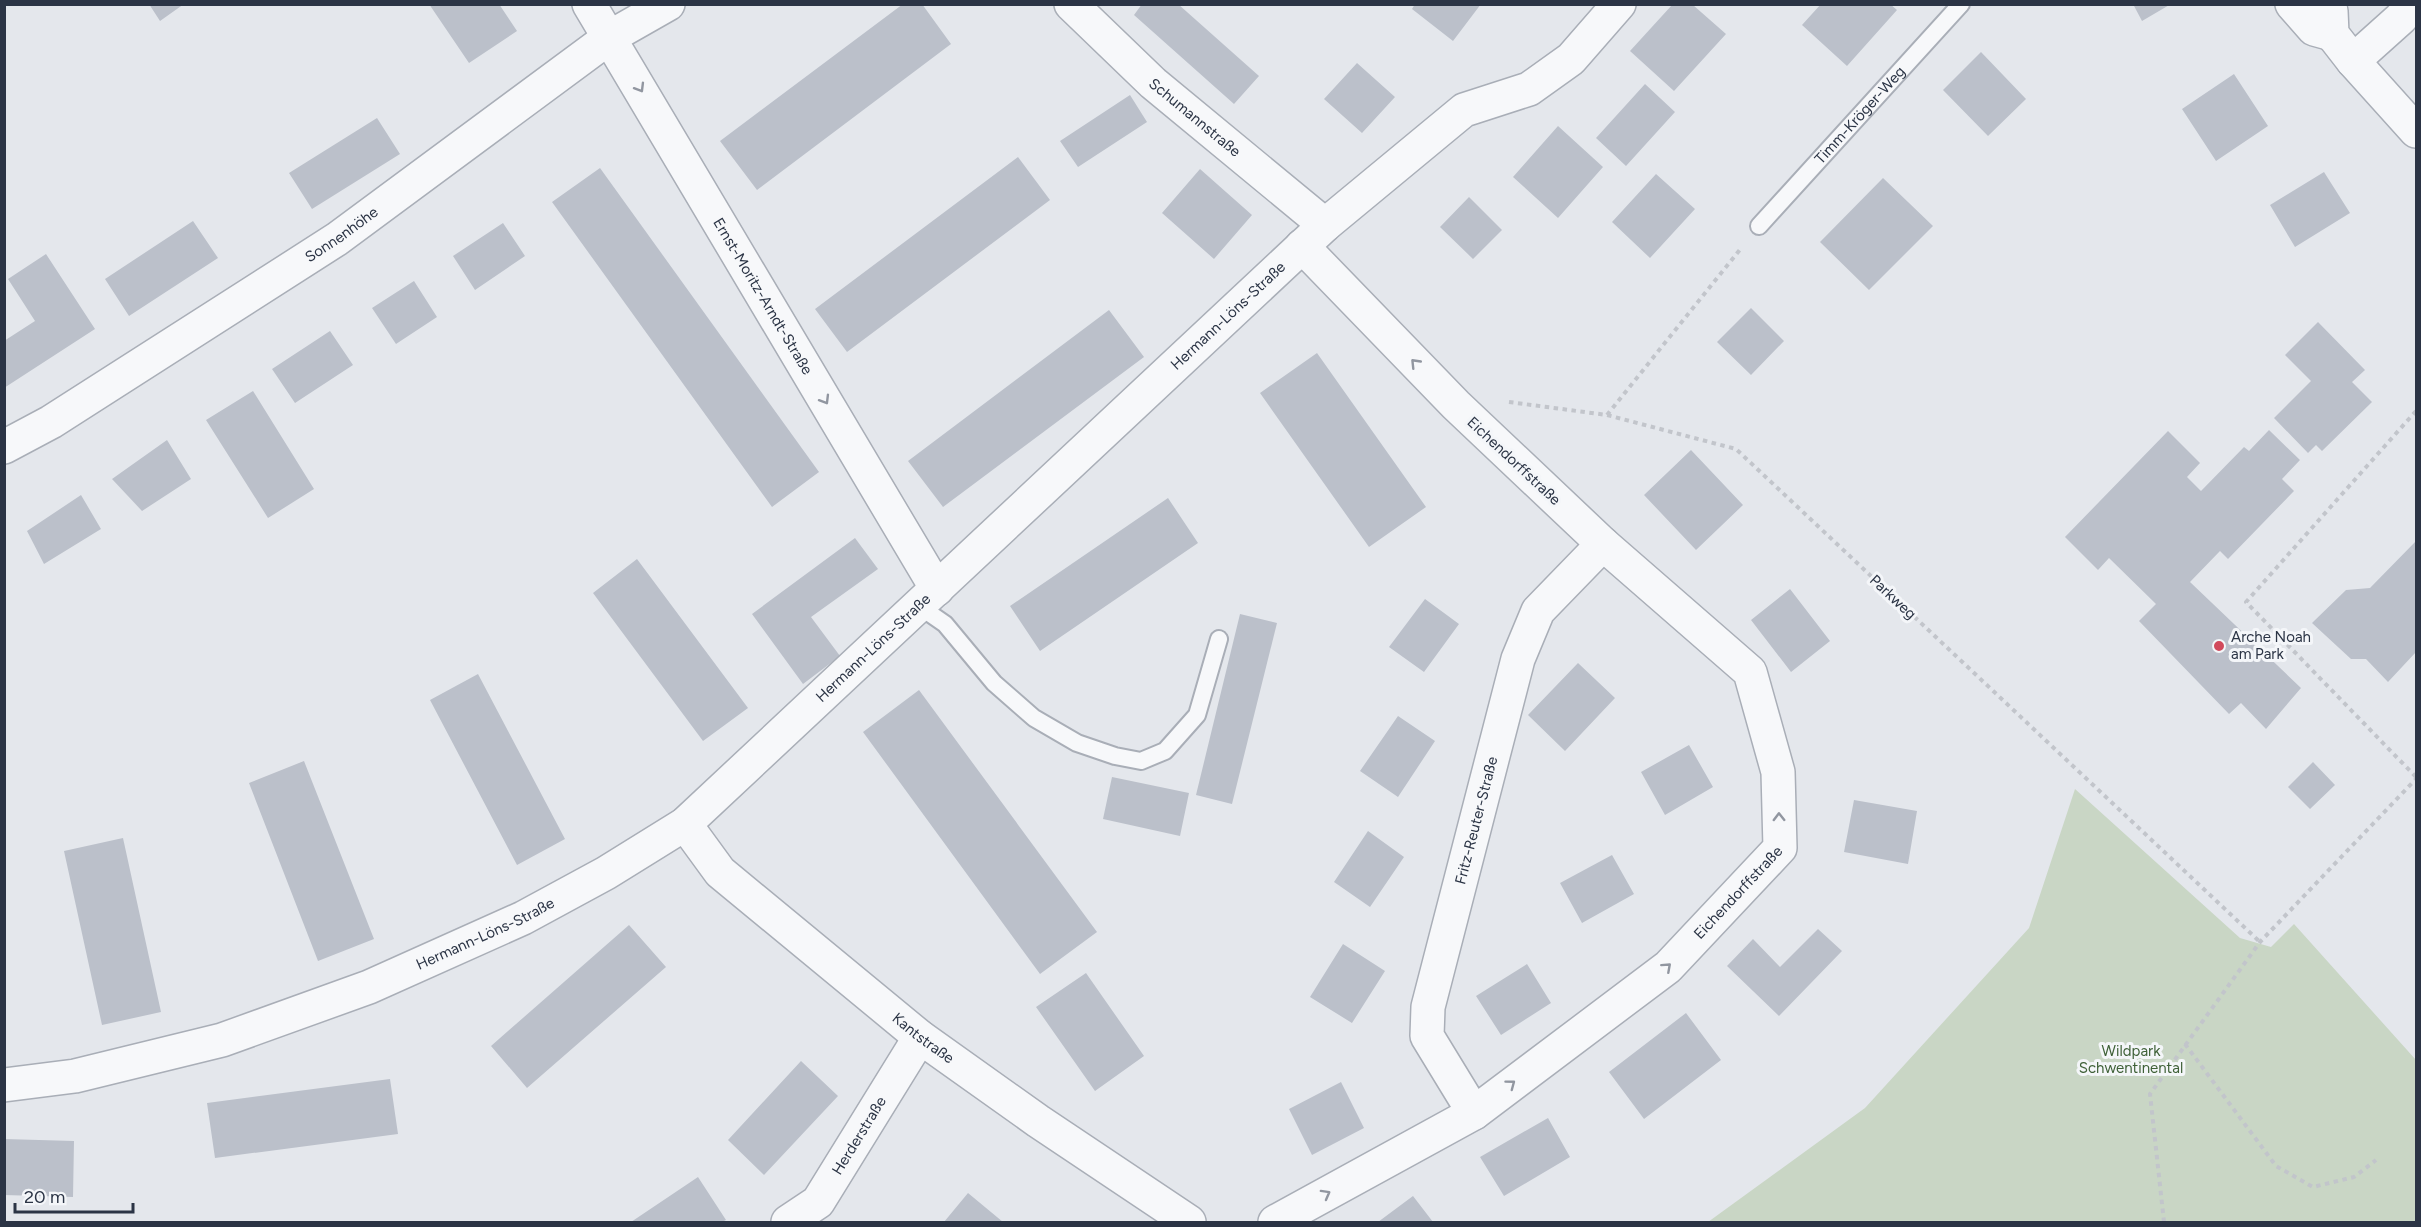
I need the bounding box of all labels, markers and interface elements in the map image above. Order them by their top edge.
street label: Timm-Kröger-Weg [1811,63,1909,168]
street label: Schumannstraße [1145,74,1244,160]
one-way arrow [632,82,644,92]
street label: Sonnenhöhe [302,203,381,266]
street label: Ernst-Moritz-Arndt-Straße [709,215,816,378]
street label: Hermann-Löns-Straße [1167,258,1289,374]
one-way arrow [1412,359,1423,370]
one-way arrow [817,394,829,404]
street label: Eichendorffstraße [1464,413,1564,509]
street label: Parkweg [1866,571,1920,623]
street label: Hermann-Löns-Straße [812,590,934,706]
place label: Arche Noah am Park [2231,628,2311,663]
marker: Arche Noah am Park [2212,639,2226,653]
street label: Fritz-Reuter-Straße [1451,755,1501,886]
one-way arrow [1773,812,1785,821]
street label: Eichendorffstraße [1690,842,1786,943]
street label: Hermann-Löns-Straße [413,894,557,974]
one-way arrow [1660,963,1671,974]
street label: Kantstraße [889,1009,958,1067]
park label: Wildpark Schwentinental [2079,1042,2183,1077]
one-way arrow [1505,1081,1516,1092]
street label: Herderstraße [828,1093,890,1178]
scale bar [15,1176,134,1214]
text: 20 m [24,1186,65,1208]
one-way arrow [1320,1190,1330,1201]

